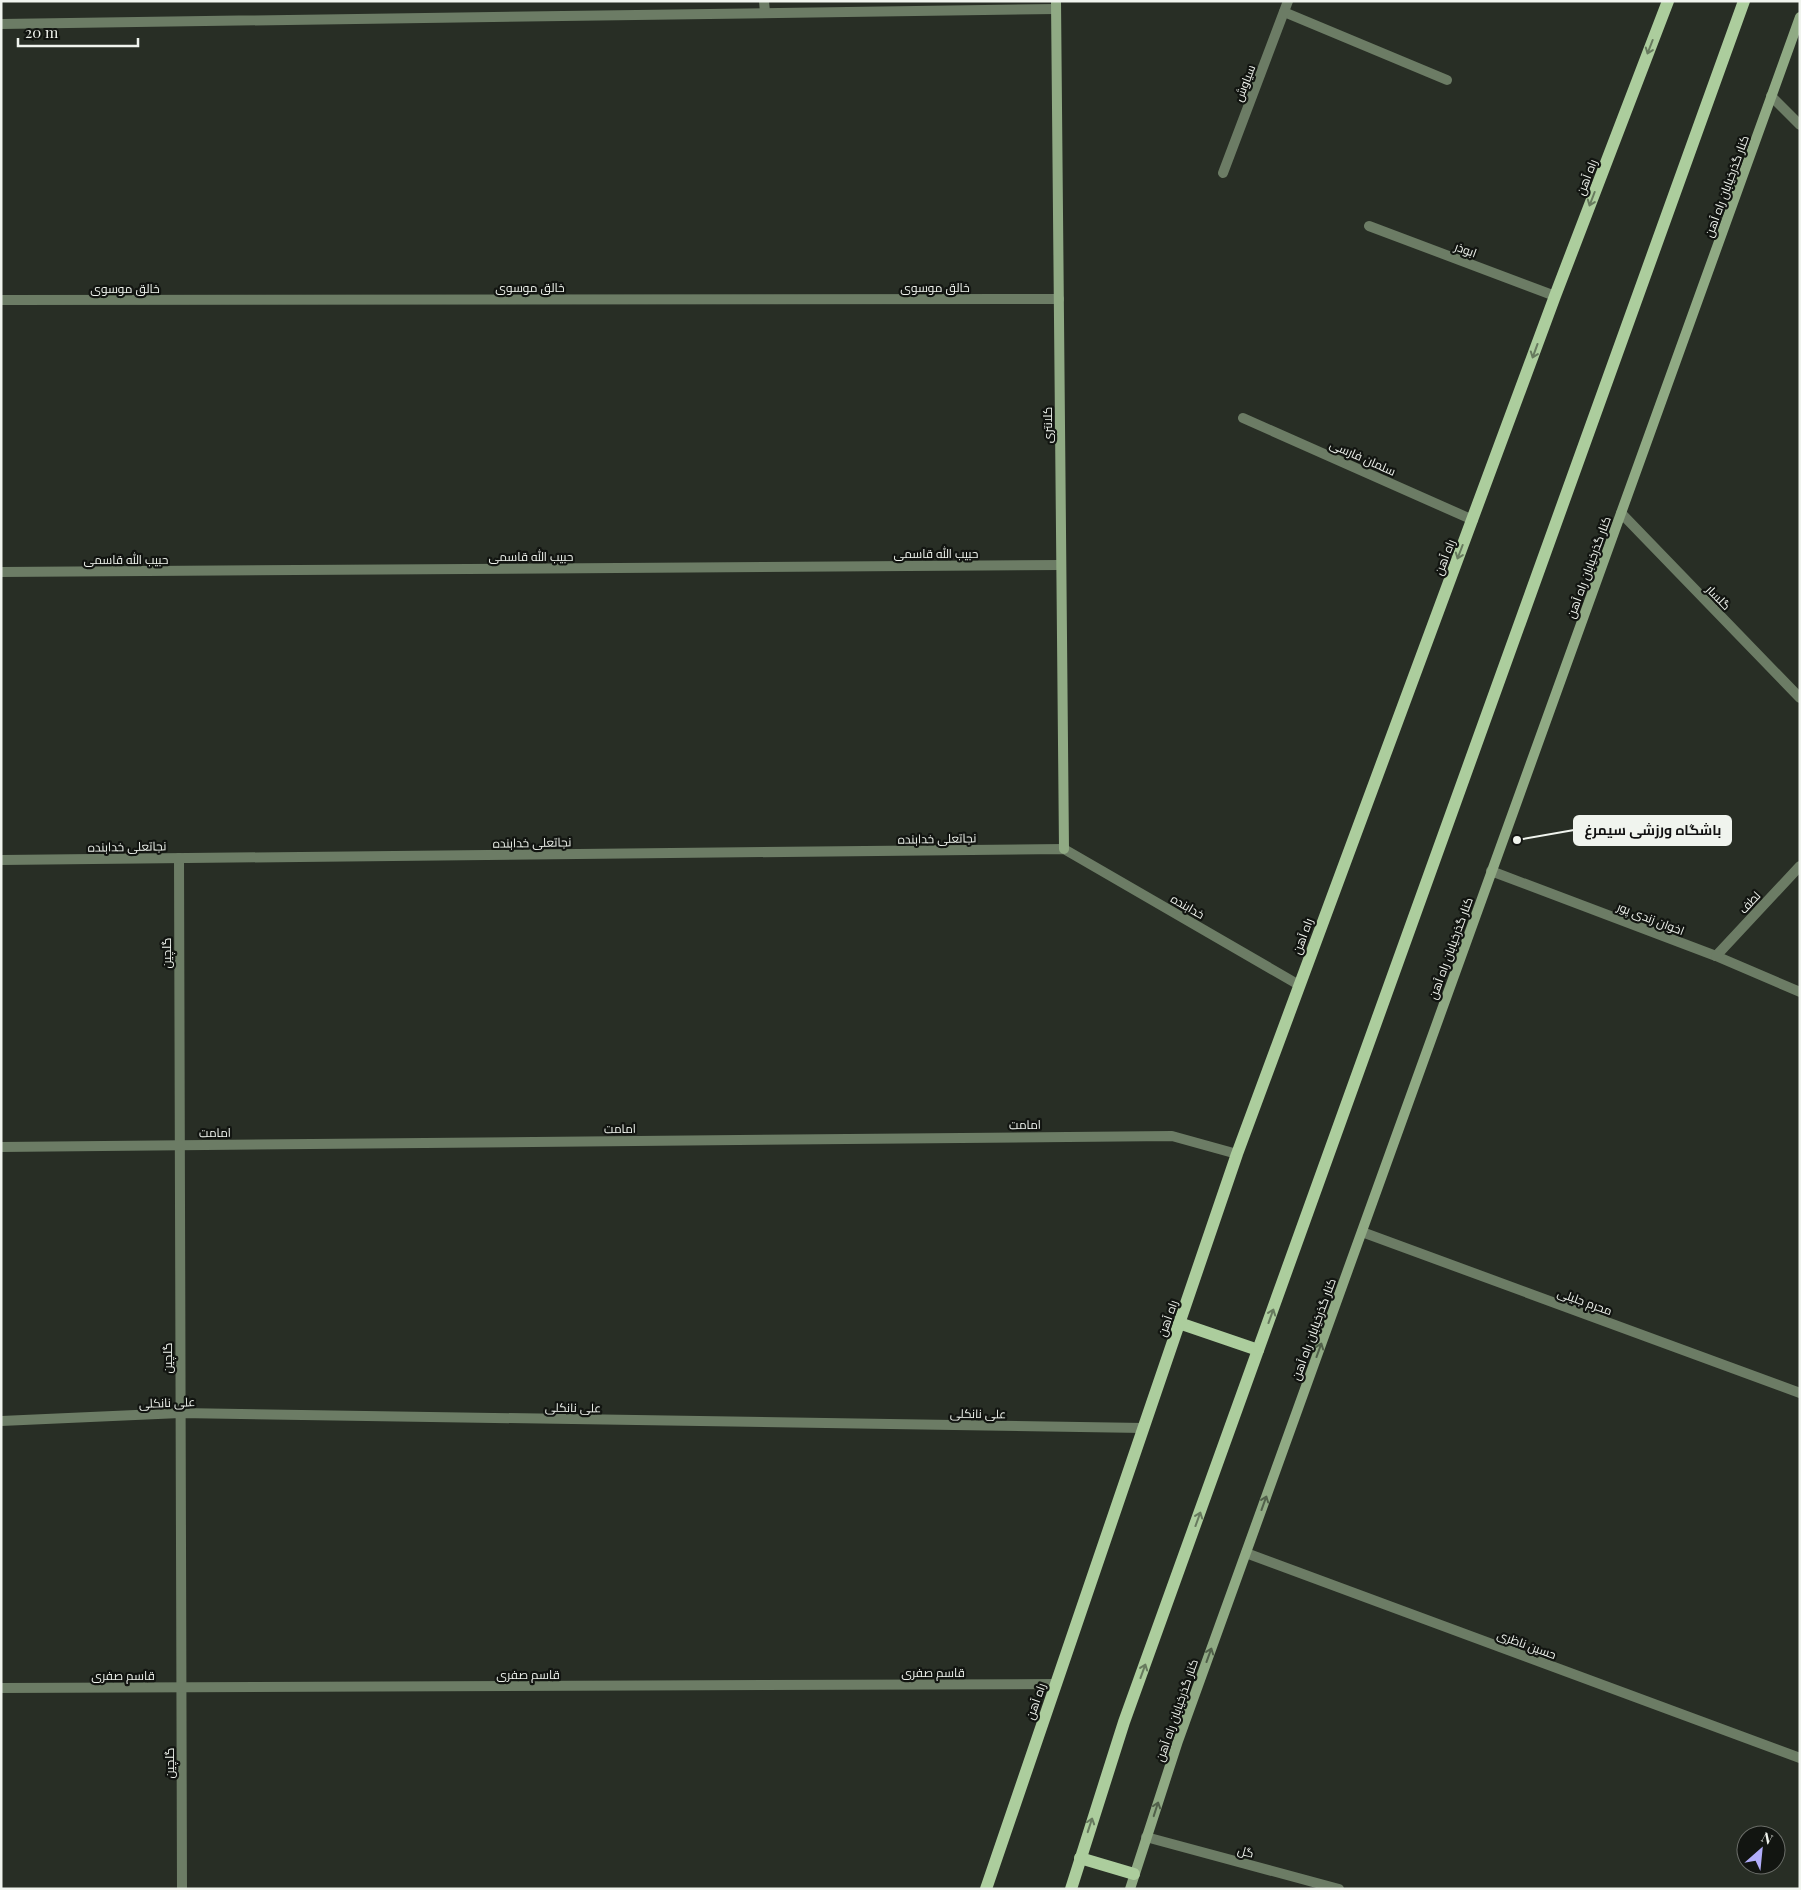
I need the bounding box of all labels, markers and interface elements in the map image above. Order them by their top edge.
scale bar [18,15,138,47]
text: 20 m [25,22,59,42]
one-way arrow [1645,39,1654,54]
street label: سیاوش [1230,62,1258,104]
street label: کنار گذرخیابان راه آهن [1700,133,1752,239]
street label: راه آهن [1572,157,1600,197]
one-way arrow [1587,190,1596,206]
street label: ابوذر [1452,237,1479,260]
street label: خالق موسوی [495,279,565,295]
street label: خالق موسوی [900,279,970,295]
street label: خالق موسوی [90,280,160,296]
one-way arrow [1530,342,1539,358]
street label: کلانتری [1039,407,1055,443]
street label: سلمان فارسی [1327,435,1399,479]
street label: کنار گذرخیابان راه آهن [1562,514,1614,620]
street label: راه آهن [1430,537,1458,577]
one-way arrow [1455,544,1464,559]
street label: حبیب الله قاسمی [894,545,978,561]
street label: حبیب الله قاسمی [489,548,573,564]
street label: حبیب الله قاسمی [84,551,168,567]
street label: گلسار [1703,580,1735,613]
callout: باشگاه ورزشی سیمرغ [1574,816,1731,845]
text: باشگاه ورزشی سیمرغ [1585,820,1721,840]
street label: نجاتعلی خدابنده [898,829,976,847]
street label: نجاتعلی خدابنده [493,833,571,851]
street label: نجاتعلی خدابنده [88,837,166,855]
street label: لطف [1735,887,1763,917]
street label: خدابنده [1168,890,1208,922]
street label: کنار گذرخیابان راه آهن [1424,895,1476,1001]
street label: اخوان زندی پور [1613,897,1687,940]
street label: راه آهن [1288,916,1316,956]
street label: گلچین [158,938,176,968]
street label: امامت [1009,1116,1041,1132]
street label: امامت [604,1120,636,1136]
street label: امامت [199,1124,231,1140]
street label: کنار گذرخیابان راه آهن [1287,1276,1339,1382]
street label: محرم جلیلی [1555,1284,1615,1319]
street label: راه آهن [1153,1298,1181,1338]
one-way arrow [1266,1309,1276,1325]
one-way arrow [1315,1342,1324,1358]
street label: گلچین [159,1343,177,1373]
street label: علی نانکلی [138,1393,196,1411]
street label: علی نانکلی [545,1399,601,1415]
street label: علی نانکلی [950,1405,1006,1421]
one-way arrow [1260,1495,1269,1511]
one-way arrow [1194,1511,1203,1527]
street label: حسین ناظری [1495,1626,1559,1662]
one-way arrow [1205,1648,1214,1664]
street label: کنار گذرخیابان راه آهن [1151,1657,1201,1763]
street label: قاسم صفری [901,1664,965,1681]
one-way arrow [1139,1664,1148,1680]
street label: قاسم صفری [496,1666,560,1683]
street label: قاسم صفری [91,1667,155,1684]
street label: راه آهن [1021,1681,1049,1721]
street label: گلچین [161,1748,179,1778]
one-way arrow [1151,1801,1161,1817]
one-way arrow [1086,1818,1096,1834]
north arrow [1736,1825,1786,1875]
text: N [1758,1827,1776,1849]
street label: گل [1236,1841,1256,1861]

